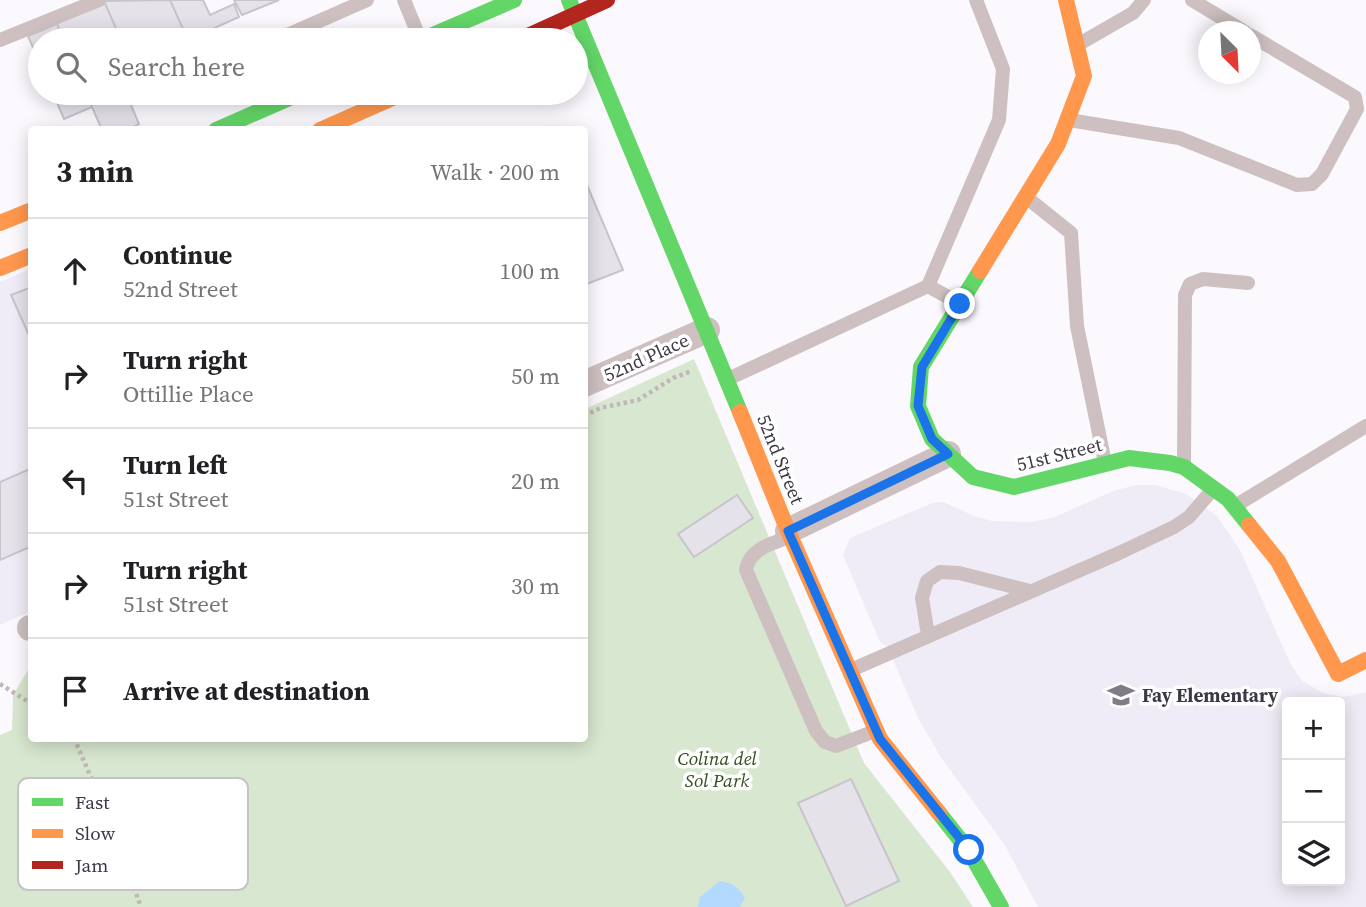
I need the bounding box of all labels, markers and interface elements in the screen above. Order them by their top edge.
north arrow [1198,21,1261,84]
search box [28,28,588,105]
icon: search [52,48,90,86]
text: Search here [108,49,245,85]
text: 3 min [56,151,134,192]
text: Walk · 200 m [430,156,560,188]
text: Continue [123,237,232,273]
icon: ahead [56,252,94,290]
text: 100 m [499,255,560,287]
text: 52nd Street [123,273,238,305]
route end [944,288,975,319]
street label: 52nd Place [599,327,693,387]
text: Turn right [123,342,247,378]
icon: right [56,357,94,395]
text: 50 m [511,360,560,392]
text: Ottillie Place [123,378,254,410]
street label: 52nd Street [751,410,811,509]
street label: 51st Street [1014,431,1105,477]
text: Turn left [123,447,227,483]
icon: left [56,462,94,500]
text: 20 m [511,465,560,497]
text: 51st Street [123,483,228,515]
text: Turn right [123,552,247,588]
icon: right [56,567,94,605]
text: 30 m [511,570,560,602]
text: 51st Street [123,588,228,620]
icon: arrive [56,672,94,710]
text: Arrive at destination [123,673,370,709]
school or university icon: Fay Elementary [1106,680,1136,710]
place label: Fay Elementary [1142,682,1279,708]
map controls [1282,697,1345,886]
button: + [1282,697,1345,760]
park label: Colina del Sol Park [677,745,757,793]
button: − [1282,760,1345,823]
legend [18,778,248,890]
text: Fast [75,789,110,815]
text: Slow [75,820,116,846]
button: layers [1282,823,1345,886]
route start [953,834,984,865]
text: Jam [74,852,108,878]

